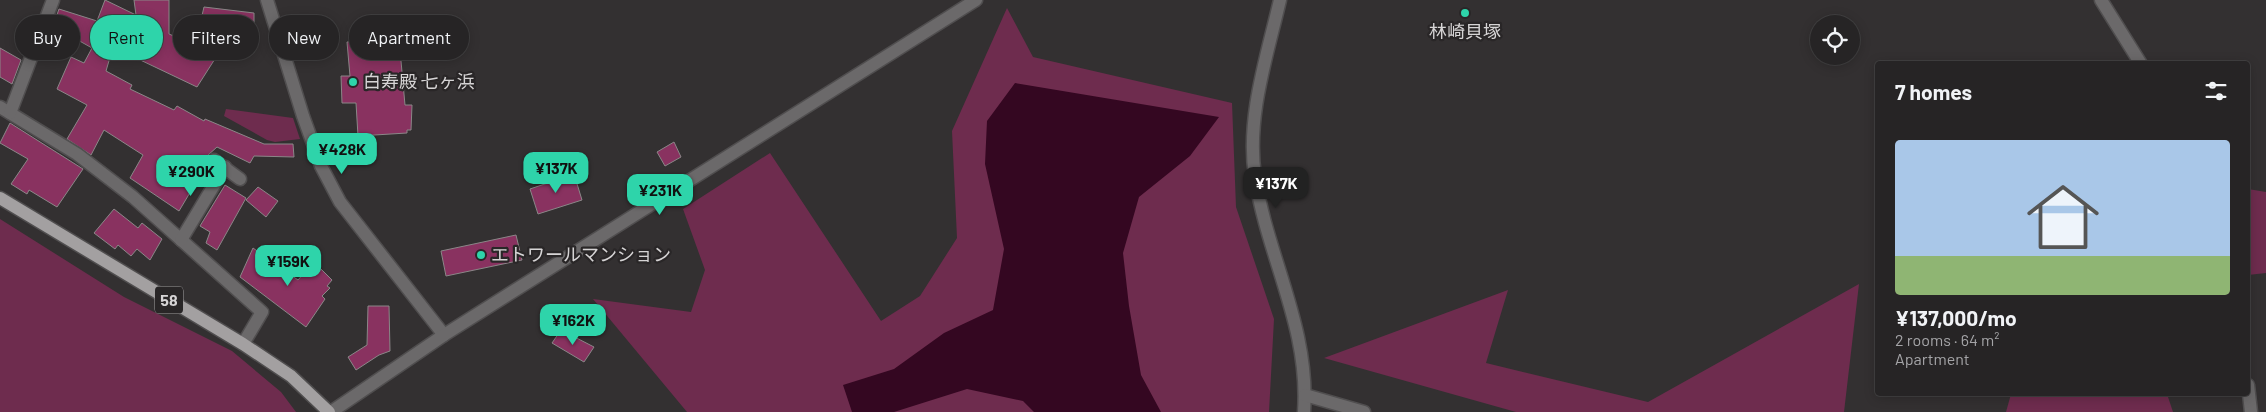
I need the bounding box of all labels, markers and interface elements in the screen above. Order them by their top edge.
marker: 林崎貝塚 [1459,7,1471,19]
chip: Buy [15,15,80,60]
chip: Rent [90,15,163,60]
chip: Filters [173,15,259,60]
chip: New [269,15,339,60]
chip: Apartment [349,15,469,60]
map controls [1810,15,1860,65]
button: locate [1810,15,1860,65]
place label: 林崎貝塚 [1429,20,1501,42]
place label: 白寿殿 七ヶ浜 [363,70,475,92]
marker: 白寿殿 七ヶ浜 [347,76,359,88]
icon: filters [2202,77,2230,105]
text: 7 homes [1895,79,1972,104]
pin: ¥428K [307,132,377,175]
text: ¥428K [318,139,366,158]
pin: ¥137K [521,152,591,194]
pin: ¥290K [156,154,226,197]
text: ¥137K [534,158,578,177]
text: ¥290K [167,161,215,180]
pin: ¥137K [1241,166,1311,209]
icon: home [2018,172,2108,262]
text: ¥137K [1254,173,1298,192]
pin: ¥231K [625,174,695,216]
text: ¥231K [638,180,682,199]
place label: エトワールマンション [491,243,671,265]
pin: ¥159K [253,244,323,287]
marker: エトワールマンション [475,249,487,261]
text: ¥159K [266,251,310,270]
road number: 58 [155,286,183,314]
pin: ¥162K [538,304,608,346]
text: ¥137,000/mo [1895,305,2017,330]
text: ¥162K [551,310,595,329]
text: 2 rooms · 64 m² [1895,330,1999,349]
text: Apartment [1895,349,1970,368]

